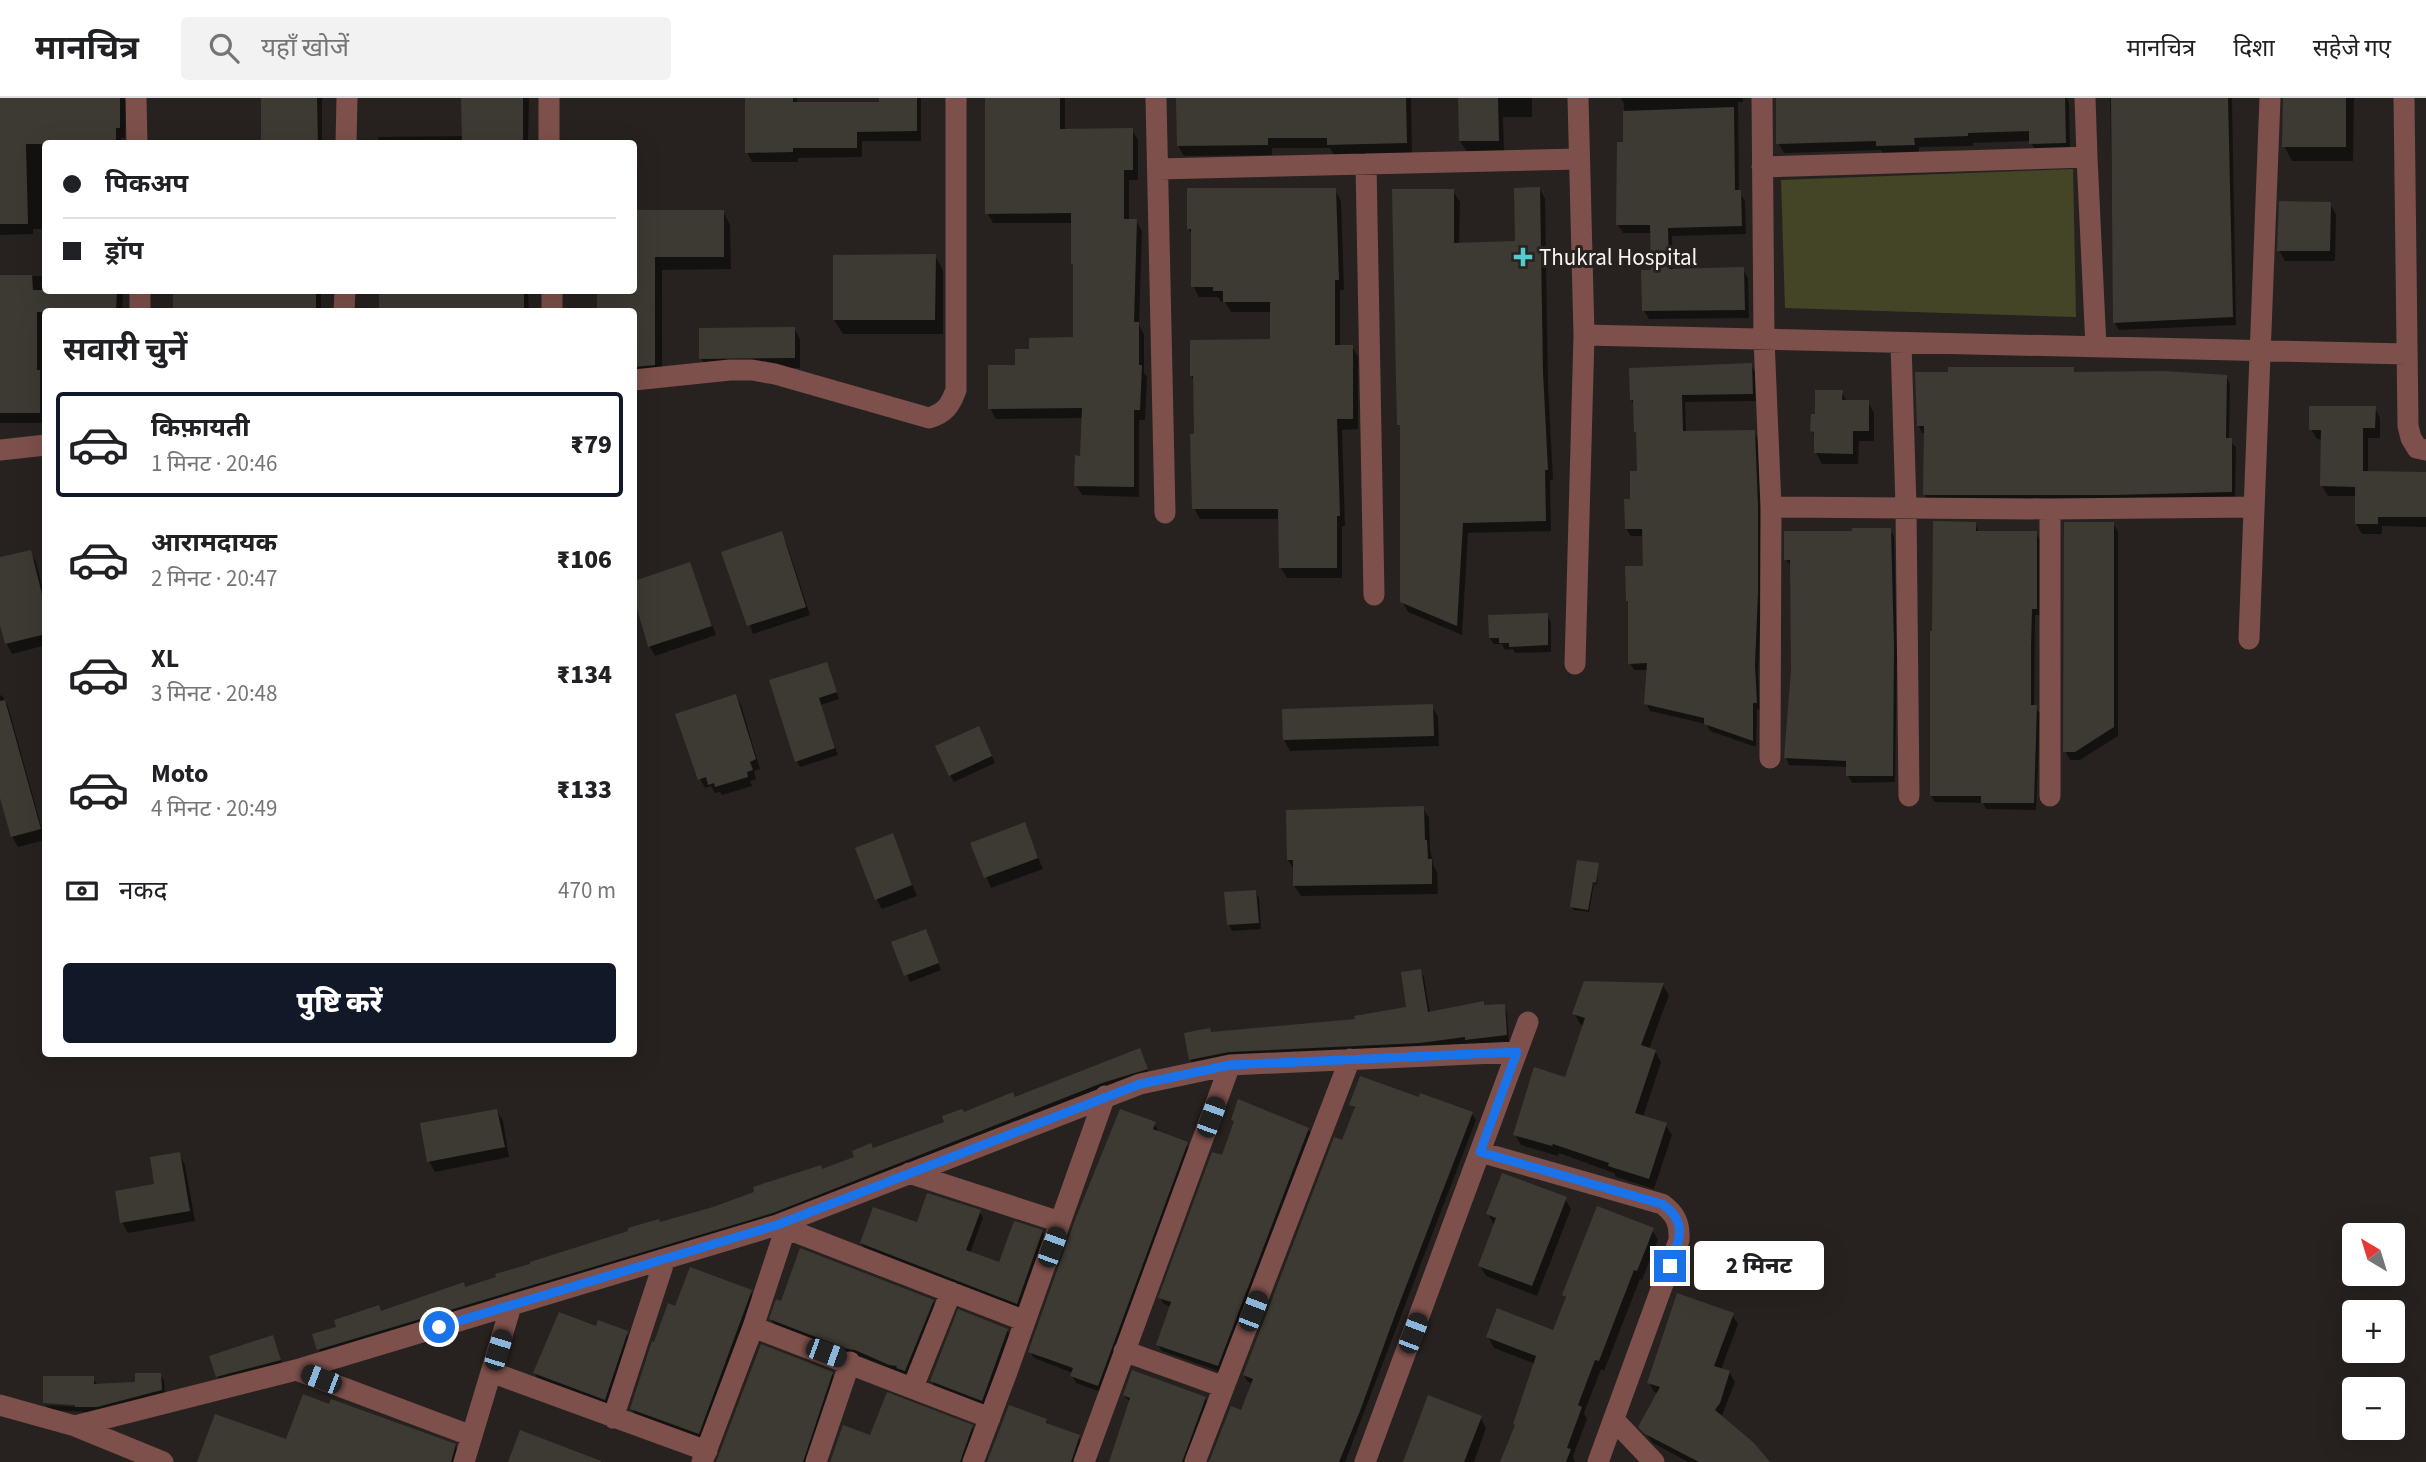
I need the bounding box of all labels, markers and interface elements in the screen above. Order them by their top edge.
search box [181,17,671,80]
text: मानचित्र [35,25,139,72]
icon: search [205,29,243,67]
text: यहाँ खोजें [261,29,349,66]
text: मानचित्र [2127,31,2195,66]
text: दिशा [2233,31,2275,66]
text: सहेजे गए [2313,31,2391,66]
text: पिकअप [105,165,188,202]
text: ड्रॉप [105,232,143,269]
place label: Thukral Hospital [1539,241,1697,274]
marker: Thukral Hospital [1513,247,1533,267]
text: सवारी चुनें [63,327,187,373]
text: किफ़ायती [151,409,250,446]
icon: car [67,413,130,476]
text: ₹79 [570,426,612,463]
text: 1 मिनट · 20:46 [151,447,277,480]
text: आरामदायक [151,524,277,561]
icon: car [67,528,130,591]
text: ₹106 [556,541,612,578]
text: 2 मिनट · 20:47 [151,562,277,595]
text: XL [151,640,179,677]
icon: car [67,643,130,706]
text: ₹134 [556,656,612,693]
text: 3 मिनट · 20:48 [151,677,277,710]
text: Moto [151,755,208,792]
icon: car [67,758,130,821]
text: ₹133 [556,771,612,808]
text: 4 मिनट · 20:49 [151,792,277,825]
icon: cash [63,872,101,910]
text: नकद [119,872,167,909]
text: 470 m [558,874,616,907]
button: पुष्टि करें [63,963,616,1043]
car [1194,1094,1229,1140]
north arrow [2342,1223,2404,1286]
map controls [2342,1223,2405,1440]
car [1035,1224,1070,1270]
callout: 2 मिनट [1694,1242,1824,1290]
text: 2 मिनट [1726,1249,1792,1282]
route end [1654,1250,1686,1282]
car [1236,1288,1271,1334]
button: + [2342,1300,2405,1363]
car [1396,1310,1431,1356]
route start [423,1311,455,1343]
car [482,1327,515,1373]
car [803,1336,850,1370]
car [298,1362,345,1396]
button: − [2342,1377,2405,1440]

